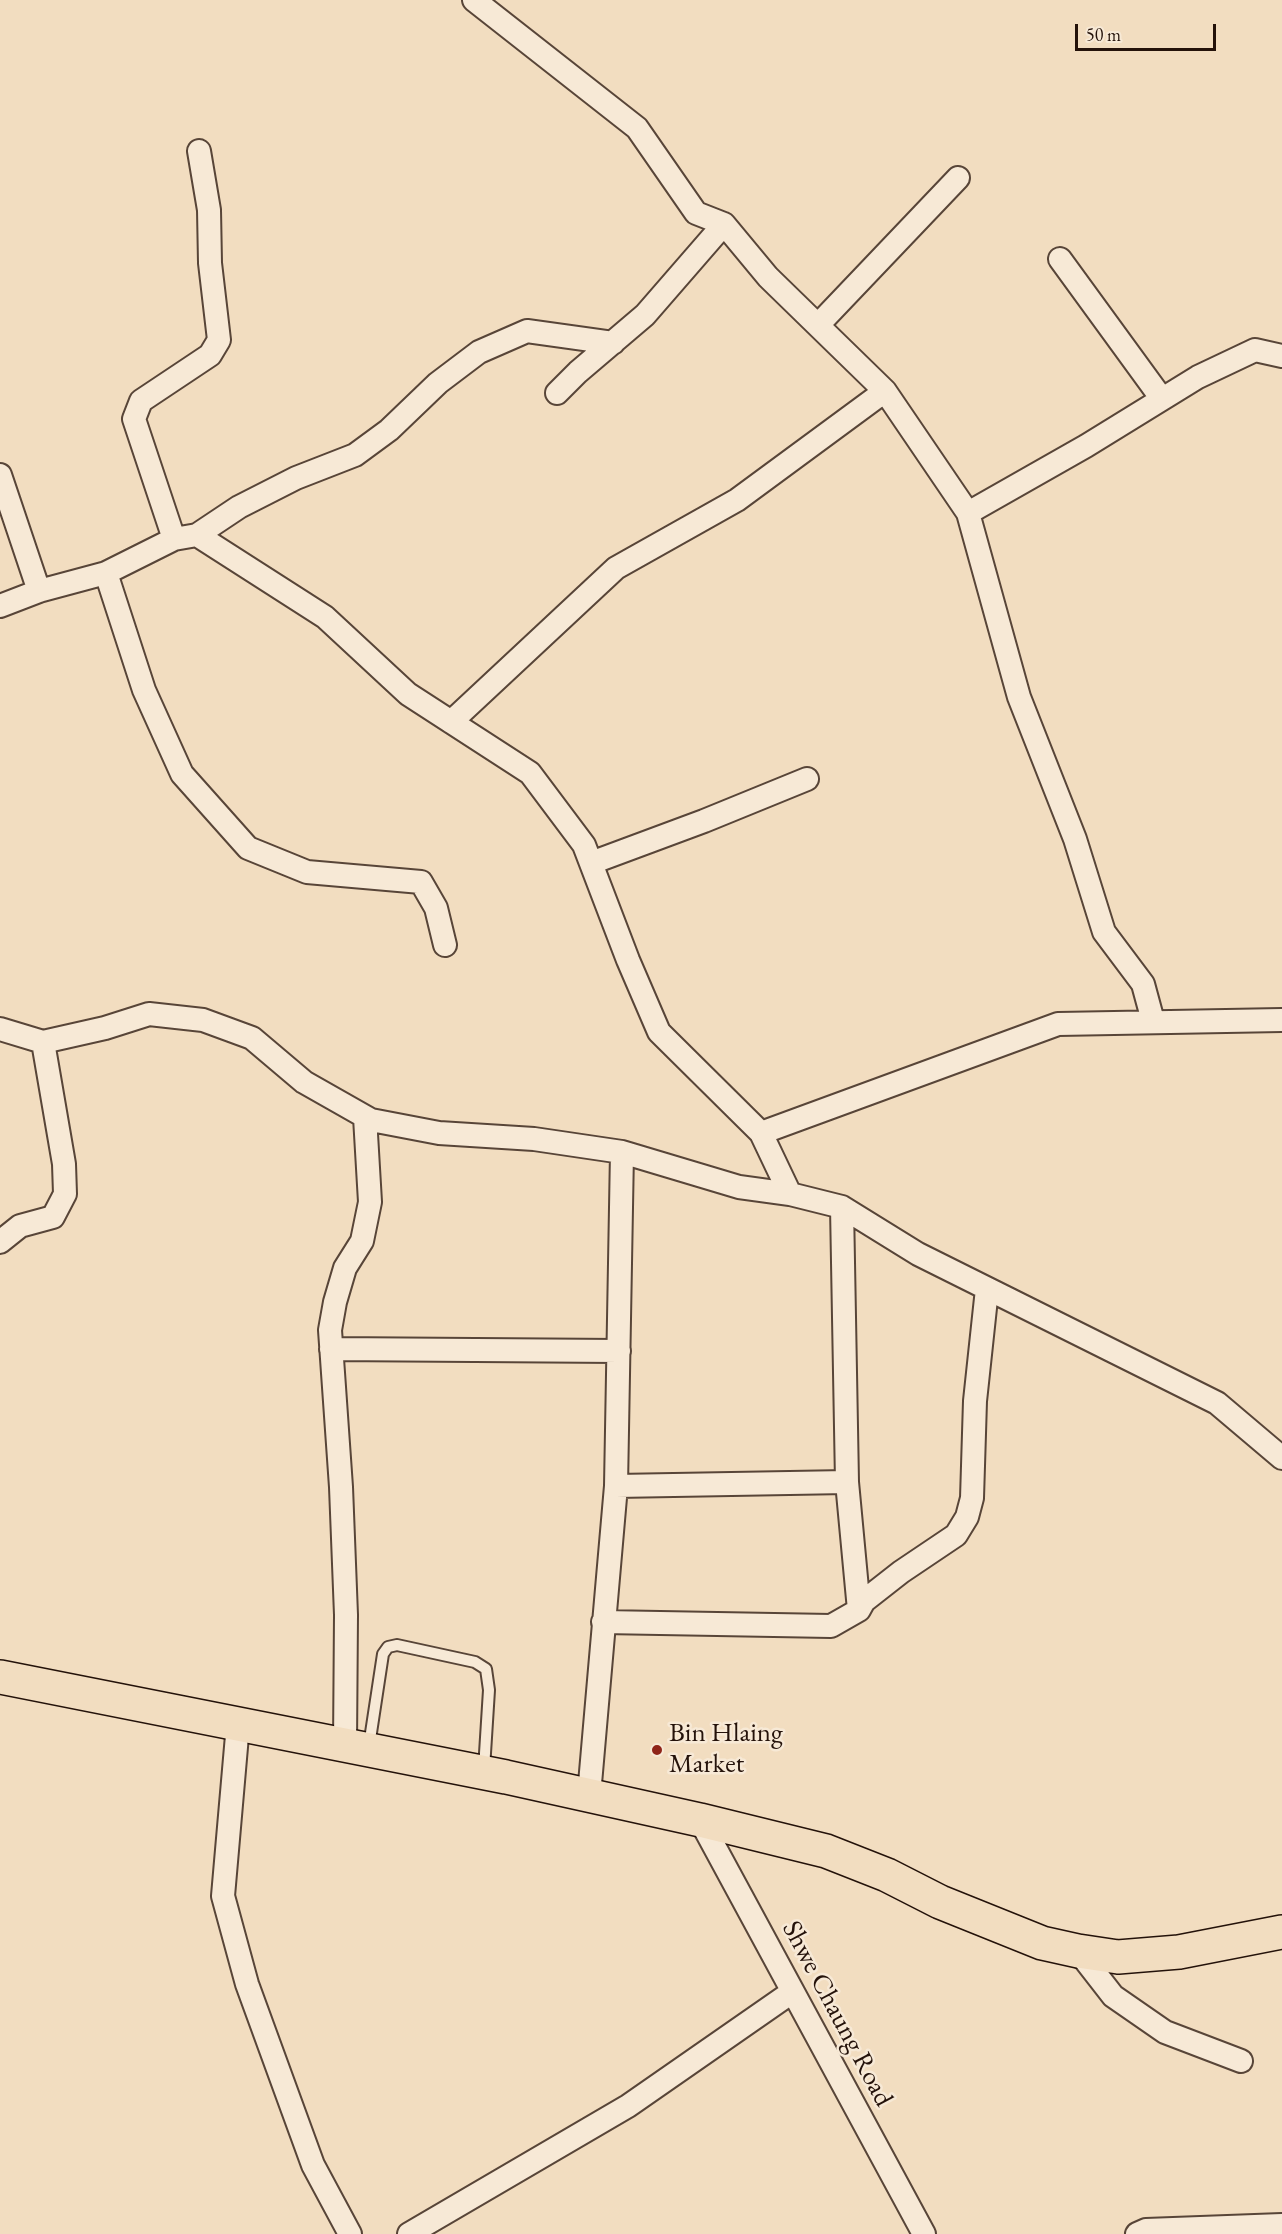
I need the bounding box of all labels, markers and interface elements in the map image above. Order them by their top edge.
scale bar [1078,12,1219,50]
text: 50 m [1086,23,1121,46]
place label: Bin Hlaing Market [669,1718,783,1781]
marker: Bin Hlaing Market [650,1743,664,1757]
street label: Shwe Chaung Road [774,1916,900,2112]

